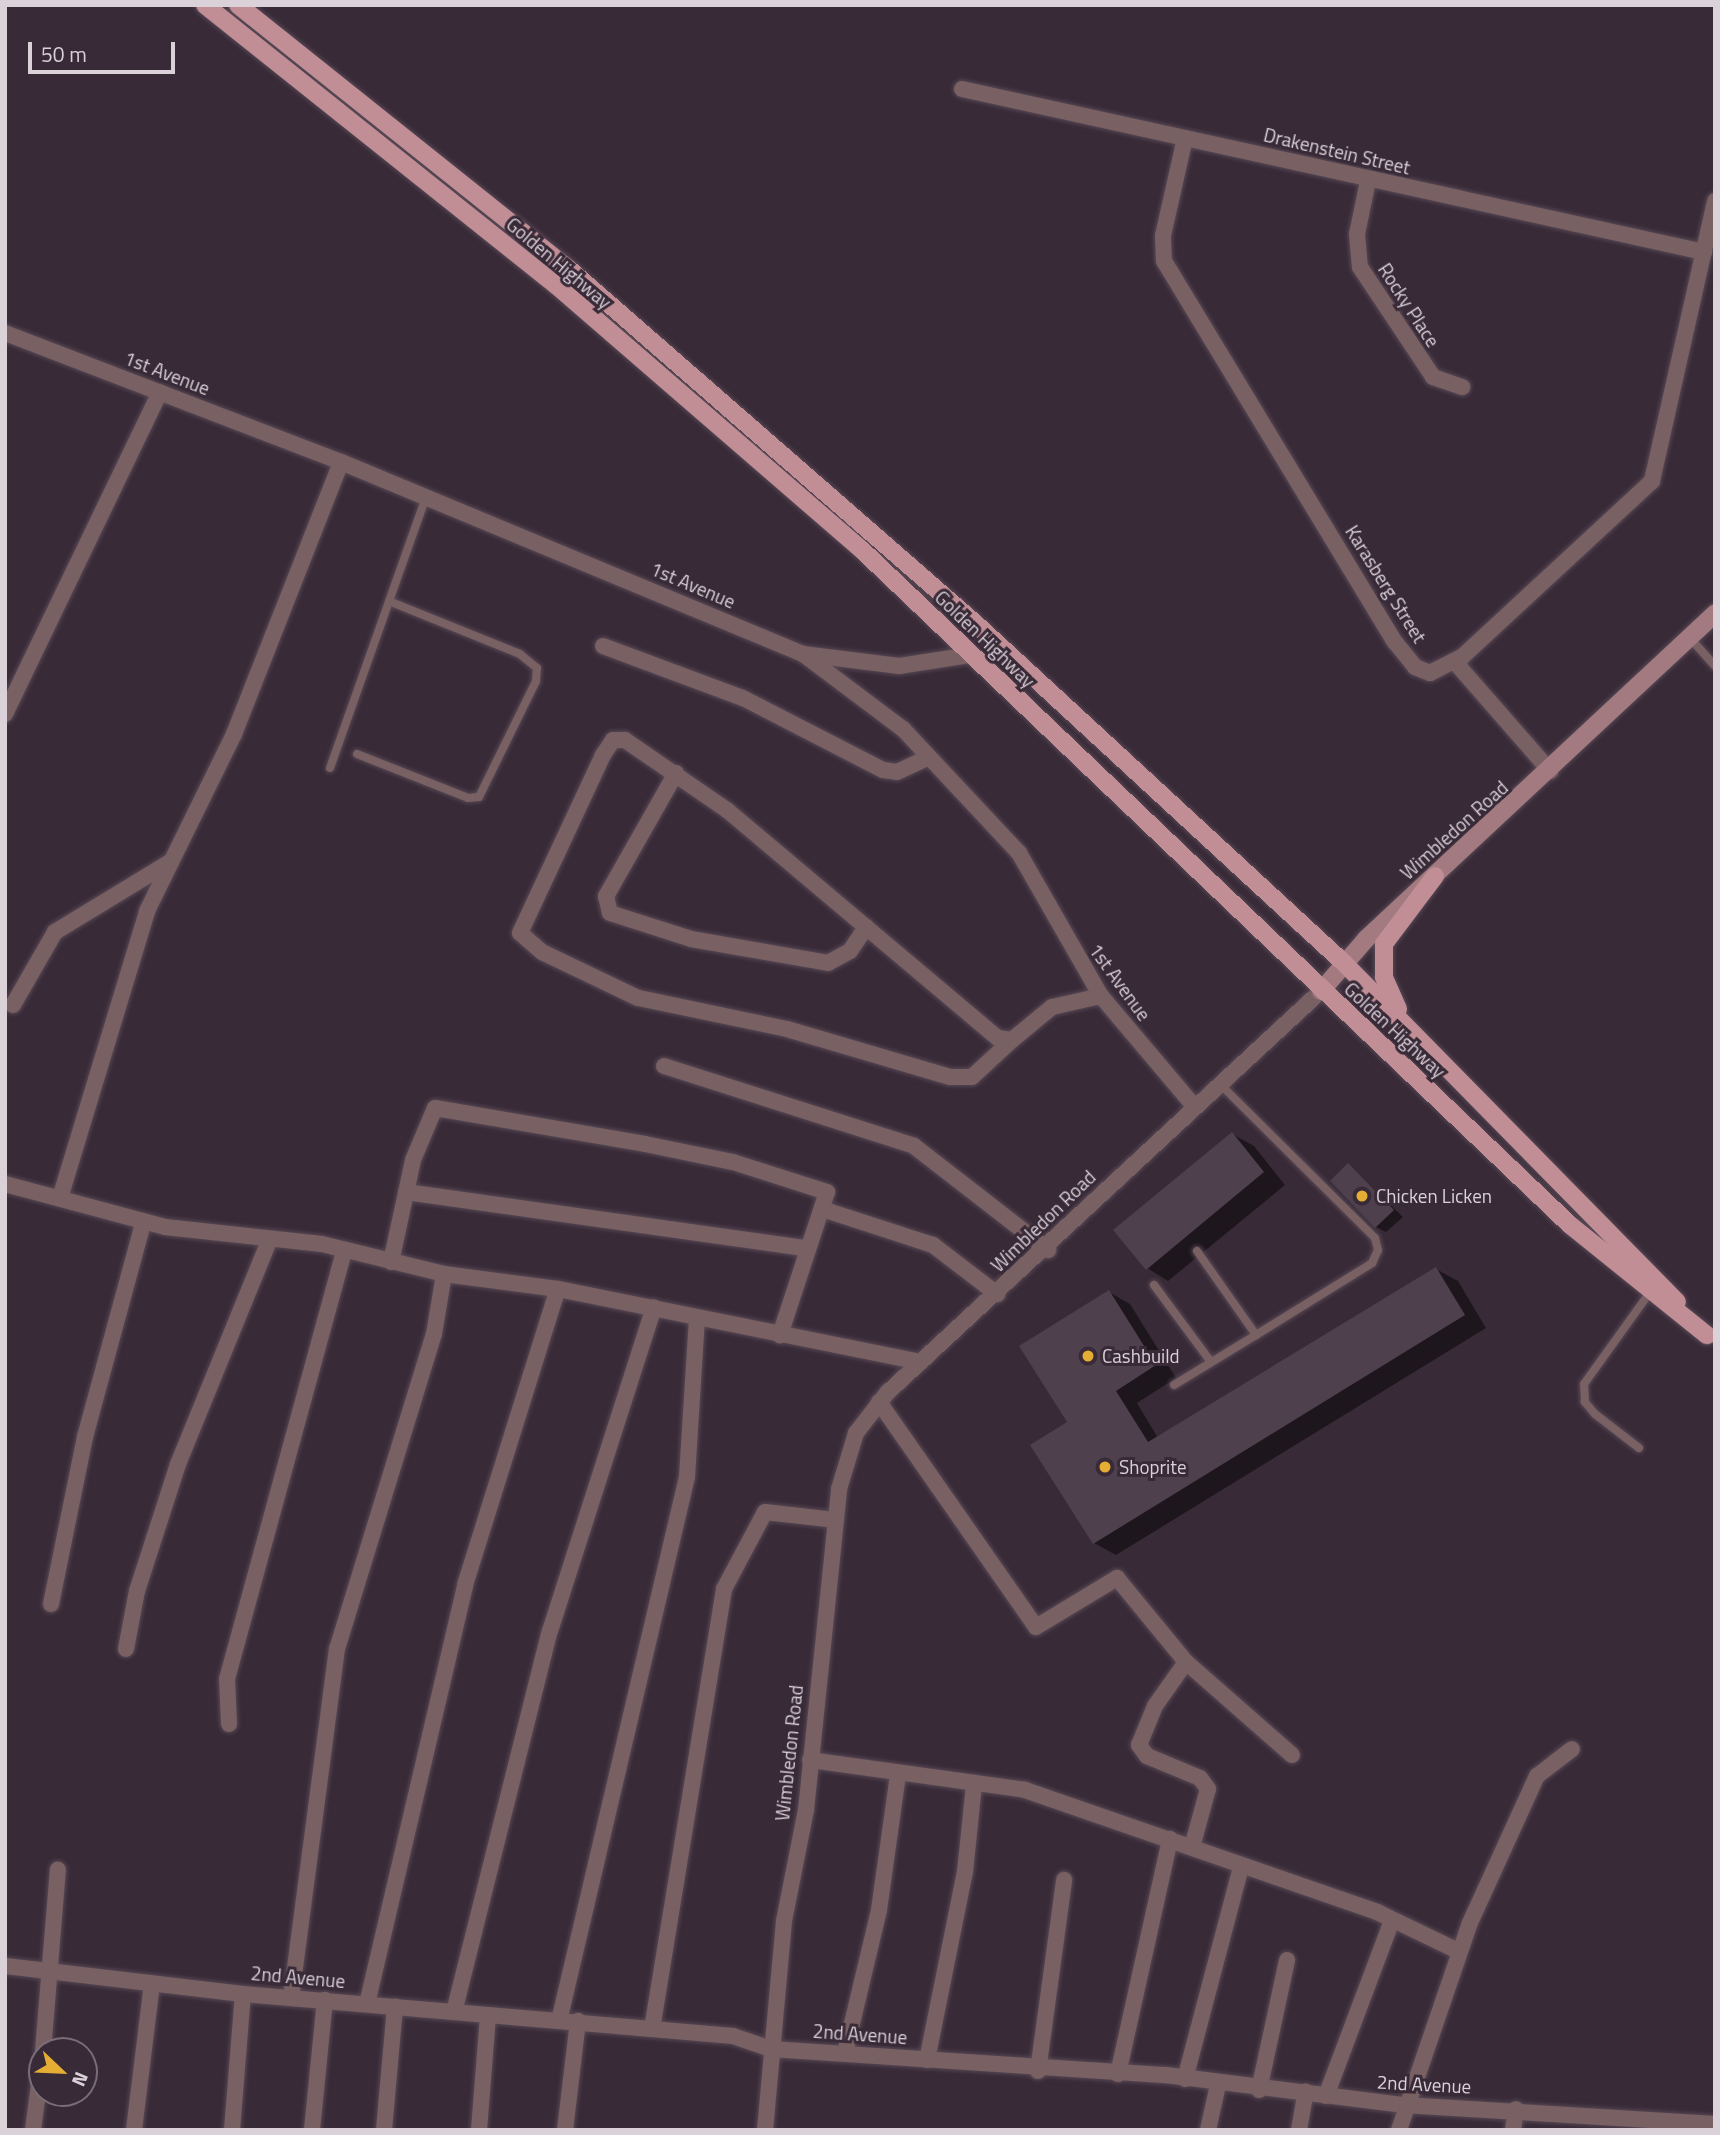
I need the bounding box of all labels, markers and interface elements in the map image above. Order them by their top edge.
scale bar [32,28,178,72]
text: 50 m [41,38,87,70]
street label: Drakenstein Street [1262,123,1412,179]
street label: Golden Highway [502,212,616,314]
street label: Rocky Place [1374,259,1444,351]
street label: 1st Avenue [121,346,213,400]
street label: Karasberg Street [1341,521,1431,647]
street label: 1st Avenue [647,557,739,613]
street label: Golden Highway [930,586,1040,692]
street label: Wimbledon Road [1396,776,1512,884]
street label: 1st Avenue [1084,939,1156,1025]
street label: Golden Highway [1340,977,1450,1083]
street label: Wimbledon Road [986,1165,1100,1277]
place label: Chicken Licken [1376,1185,1492,1207]
marker: Chicken Licken [1354,1188,1370,1204]
place label: Cashbuild [1102,1345,1180,1367]
marker: Cashbuild [1080,1348,1096,1364]
place label: Shoprite [1119,1456,1187,1478]
marker: Shoprite [1097,1459,1113,1475]
street label: Wimbledon Road [771,1684,807,1822]
street label: 2nd Avenue [250,1962,346,1992]
street label: 2nd Avenue [812,2019,908,2049]
north arrow [28,2037,98,2107]
text: N [65,2068,97,2091]
street label: 2nd Avenue [1376,2070,1472,2098]

